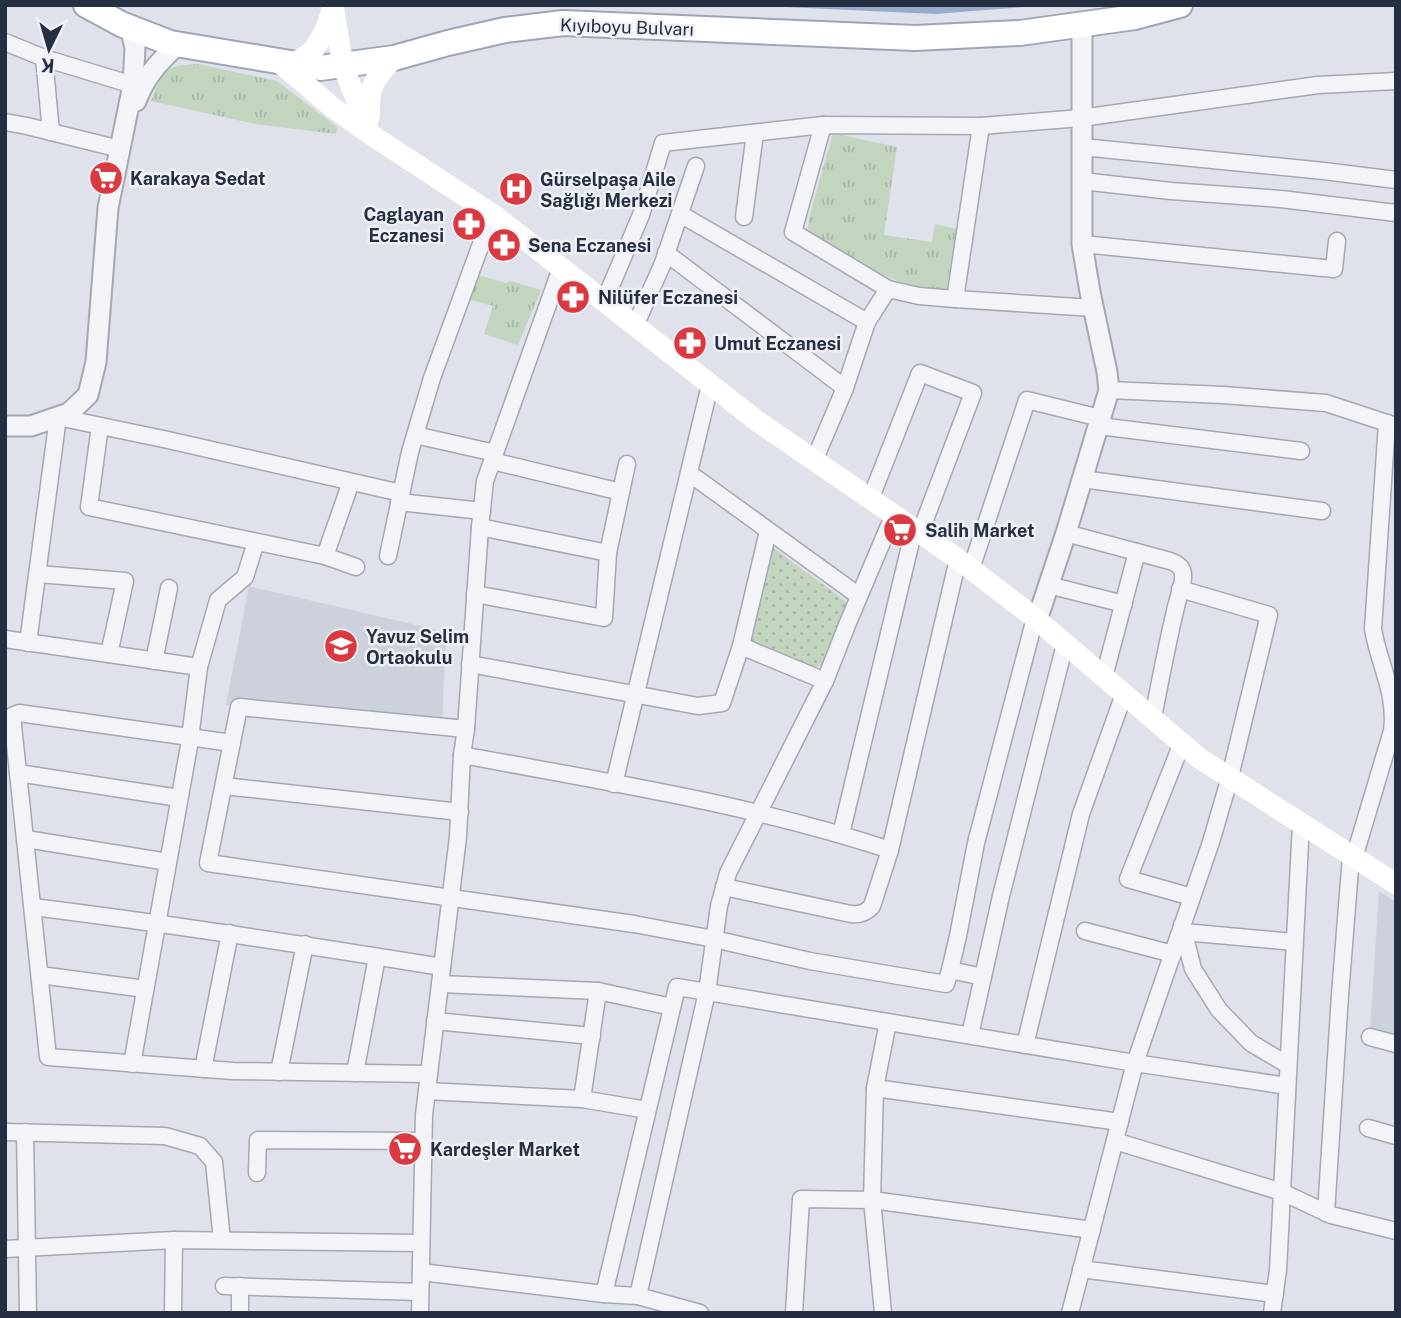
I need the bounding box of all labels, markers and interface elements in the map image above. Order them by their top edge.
north arrow [14,14,84,84]
street label: Kıyıboyu Bulvarı [560,14,694,40]
text: K [39,54,55,77]
supermarket icon: Karakaya Sedat [87,159,125,197]
place label: Karakaya Sedat [130,168,265,189]
place label: Gürselpaşa Aile Sağlığı Merkezi [540,169,676,211]
hospital icon: Gürselpaşa Aile Sağlığı Merkezi [497,170,535,208]
place label: Caglayan Eczanesi [363,204,444,246]
pharmacy icon: Caglayan Eczanesi [450,205,488,243]
pharmacy icon: Sena Eczanesi [485,226,523,264]
place label: Sena Eczanesi [528,235,651,256]
pharmacy icon: Nilüfer Eczanesi [554,278,592,316]
place label: Nilüfer Eczanesi [598,287,738,308]
pharmacy icon: Umut Eczanesi [671,324,709,362]
place label: Umut Eczanesi [714,333,841,354]
supermarket icon: Salih Market [881,511,919,549]
place label: Salih Market [925,520,1035,541]
place label: Yavuz Selim Ortaokulu [366,626,469,668]
school or university icon: Yavuz Selim Ortaokulu [322,627,360,665]
supermarket icon: Kardeşler Market [386,1130,424,1168]
place label: Kardeşler Market [430,1139,580,1160]

